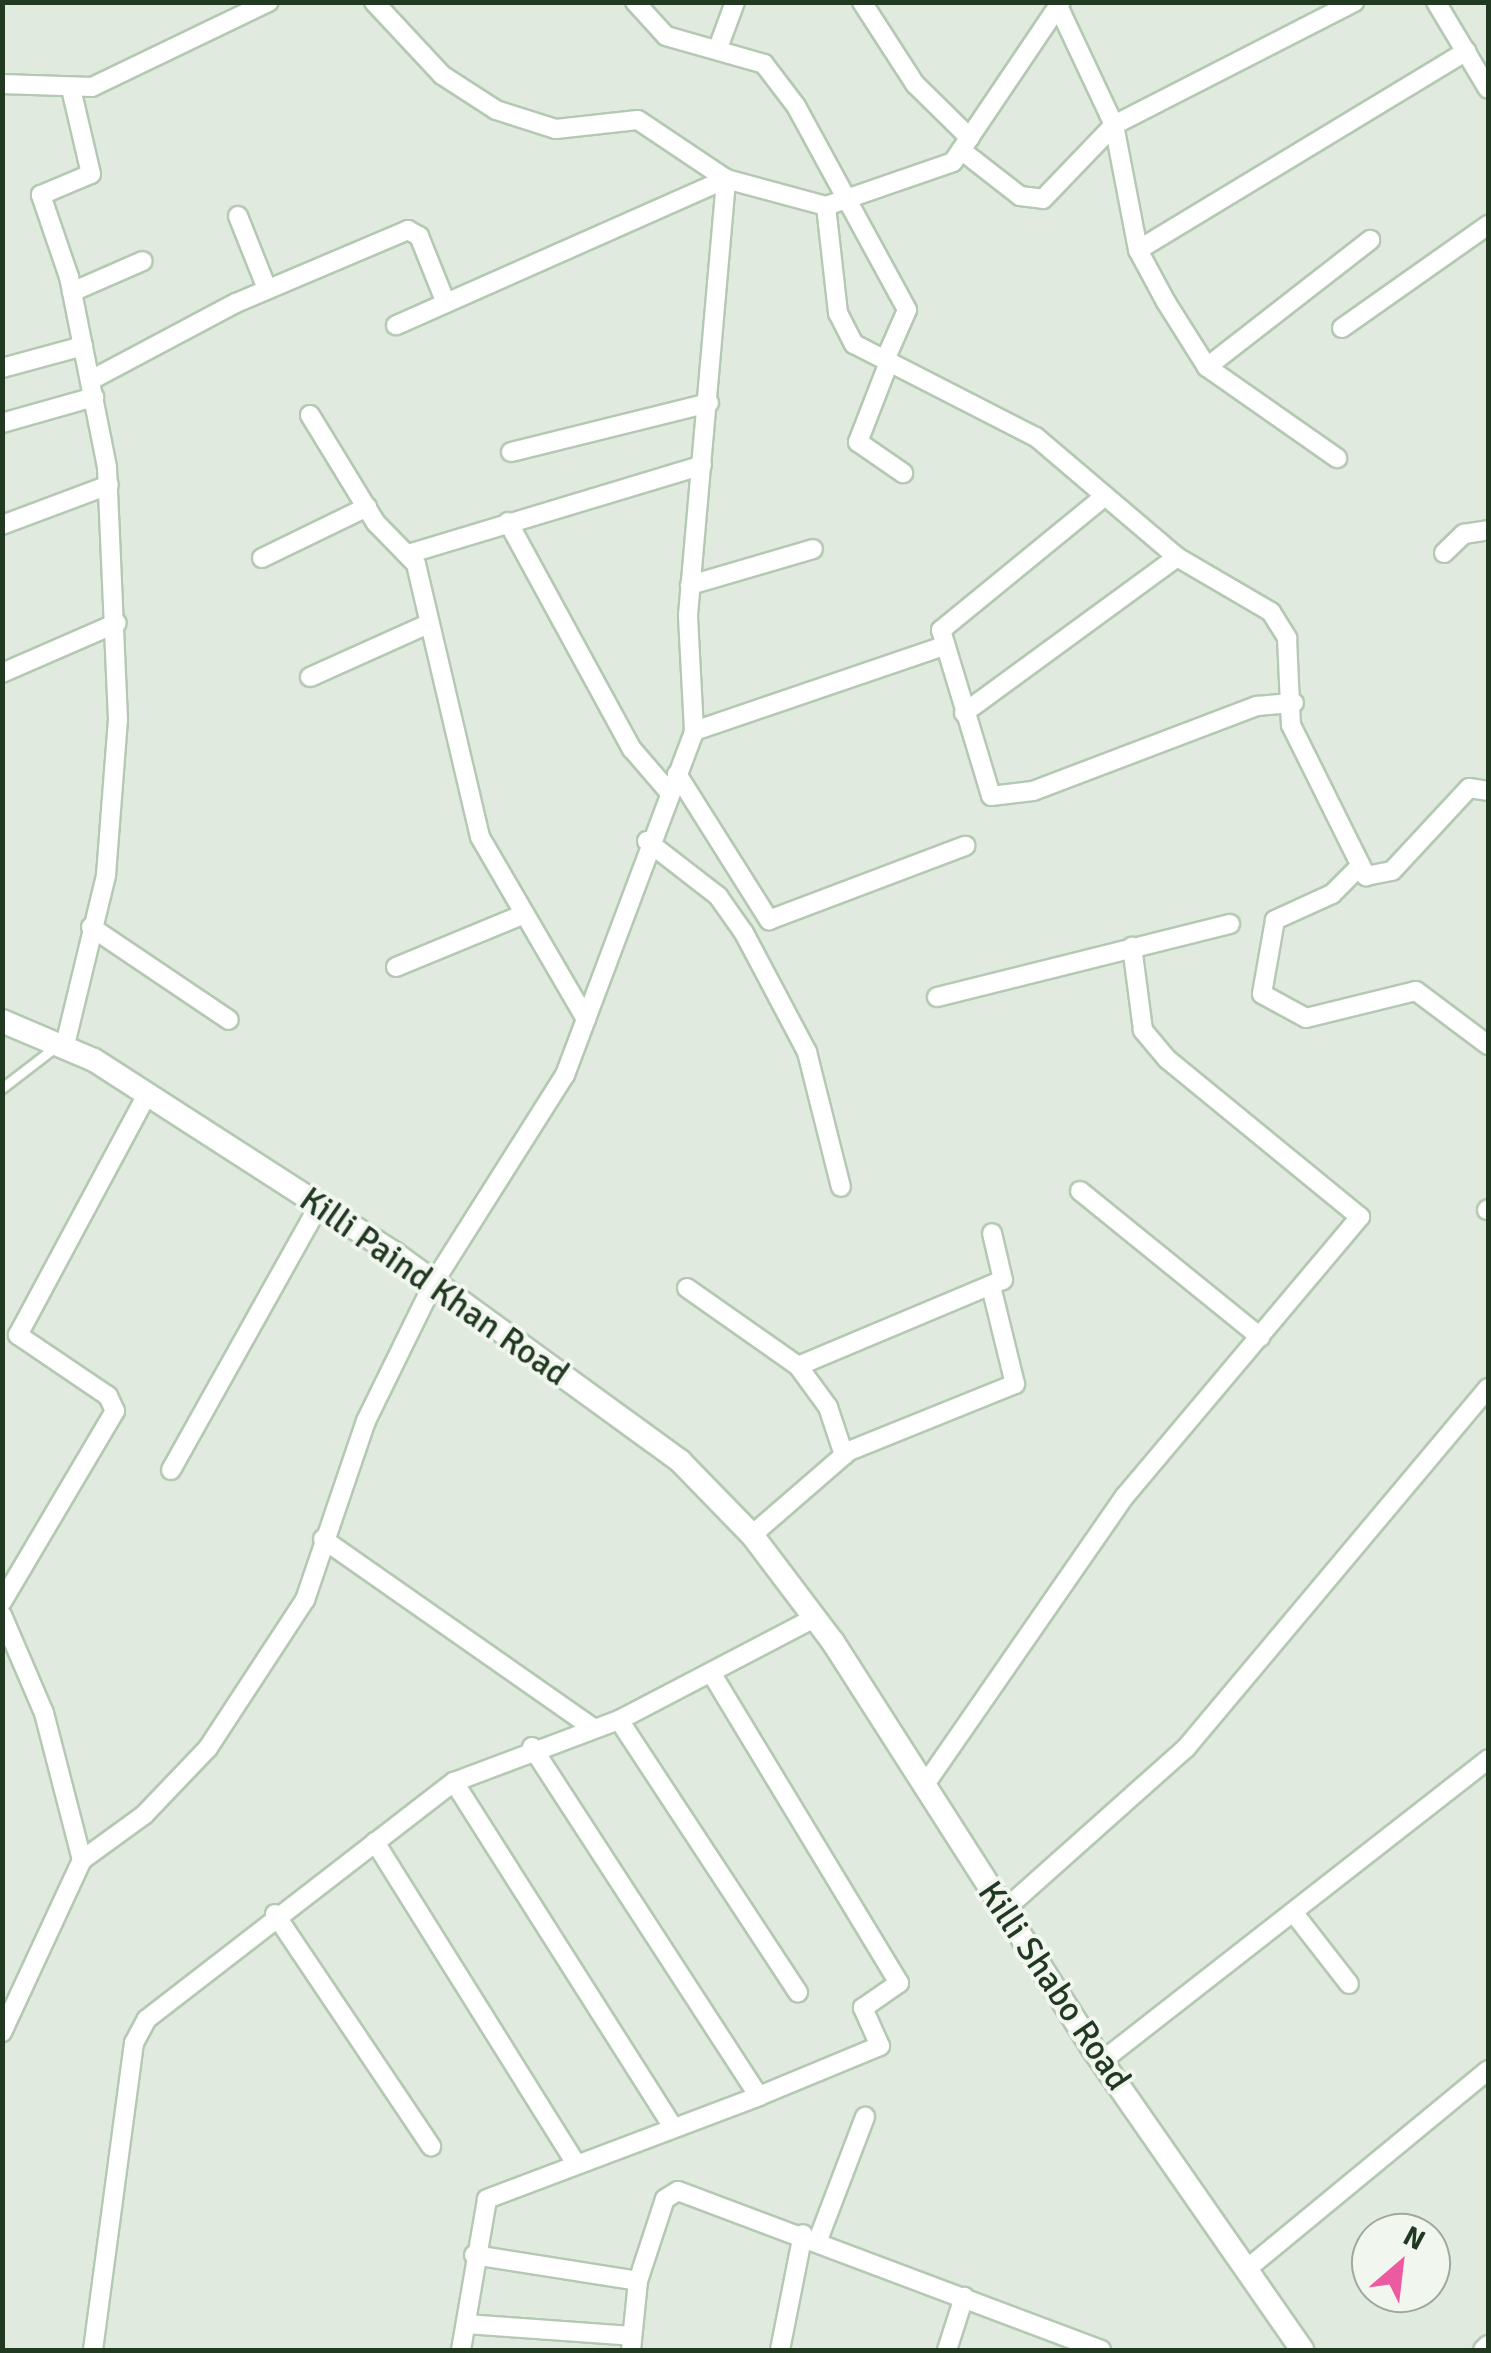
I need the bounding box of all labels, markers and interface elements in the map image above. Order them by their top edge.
street label: Killi Paind Khan Road [291,1178,577,1396]
street label: Killi Shabo Road [969,1874,1139,2098]
north arrow [1351,2213,1451,2313]
text: N [1398,2219,1431,2258]

